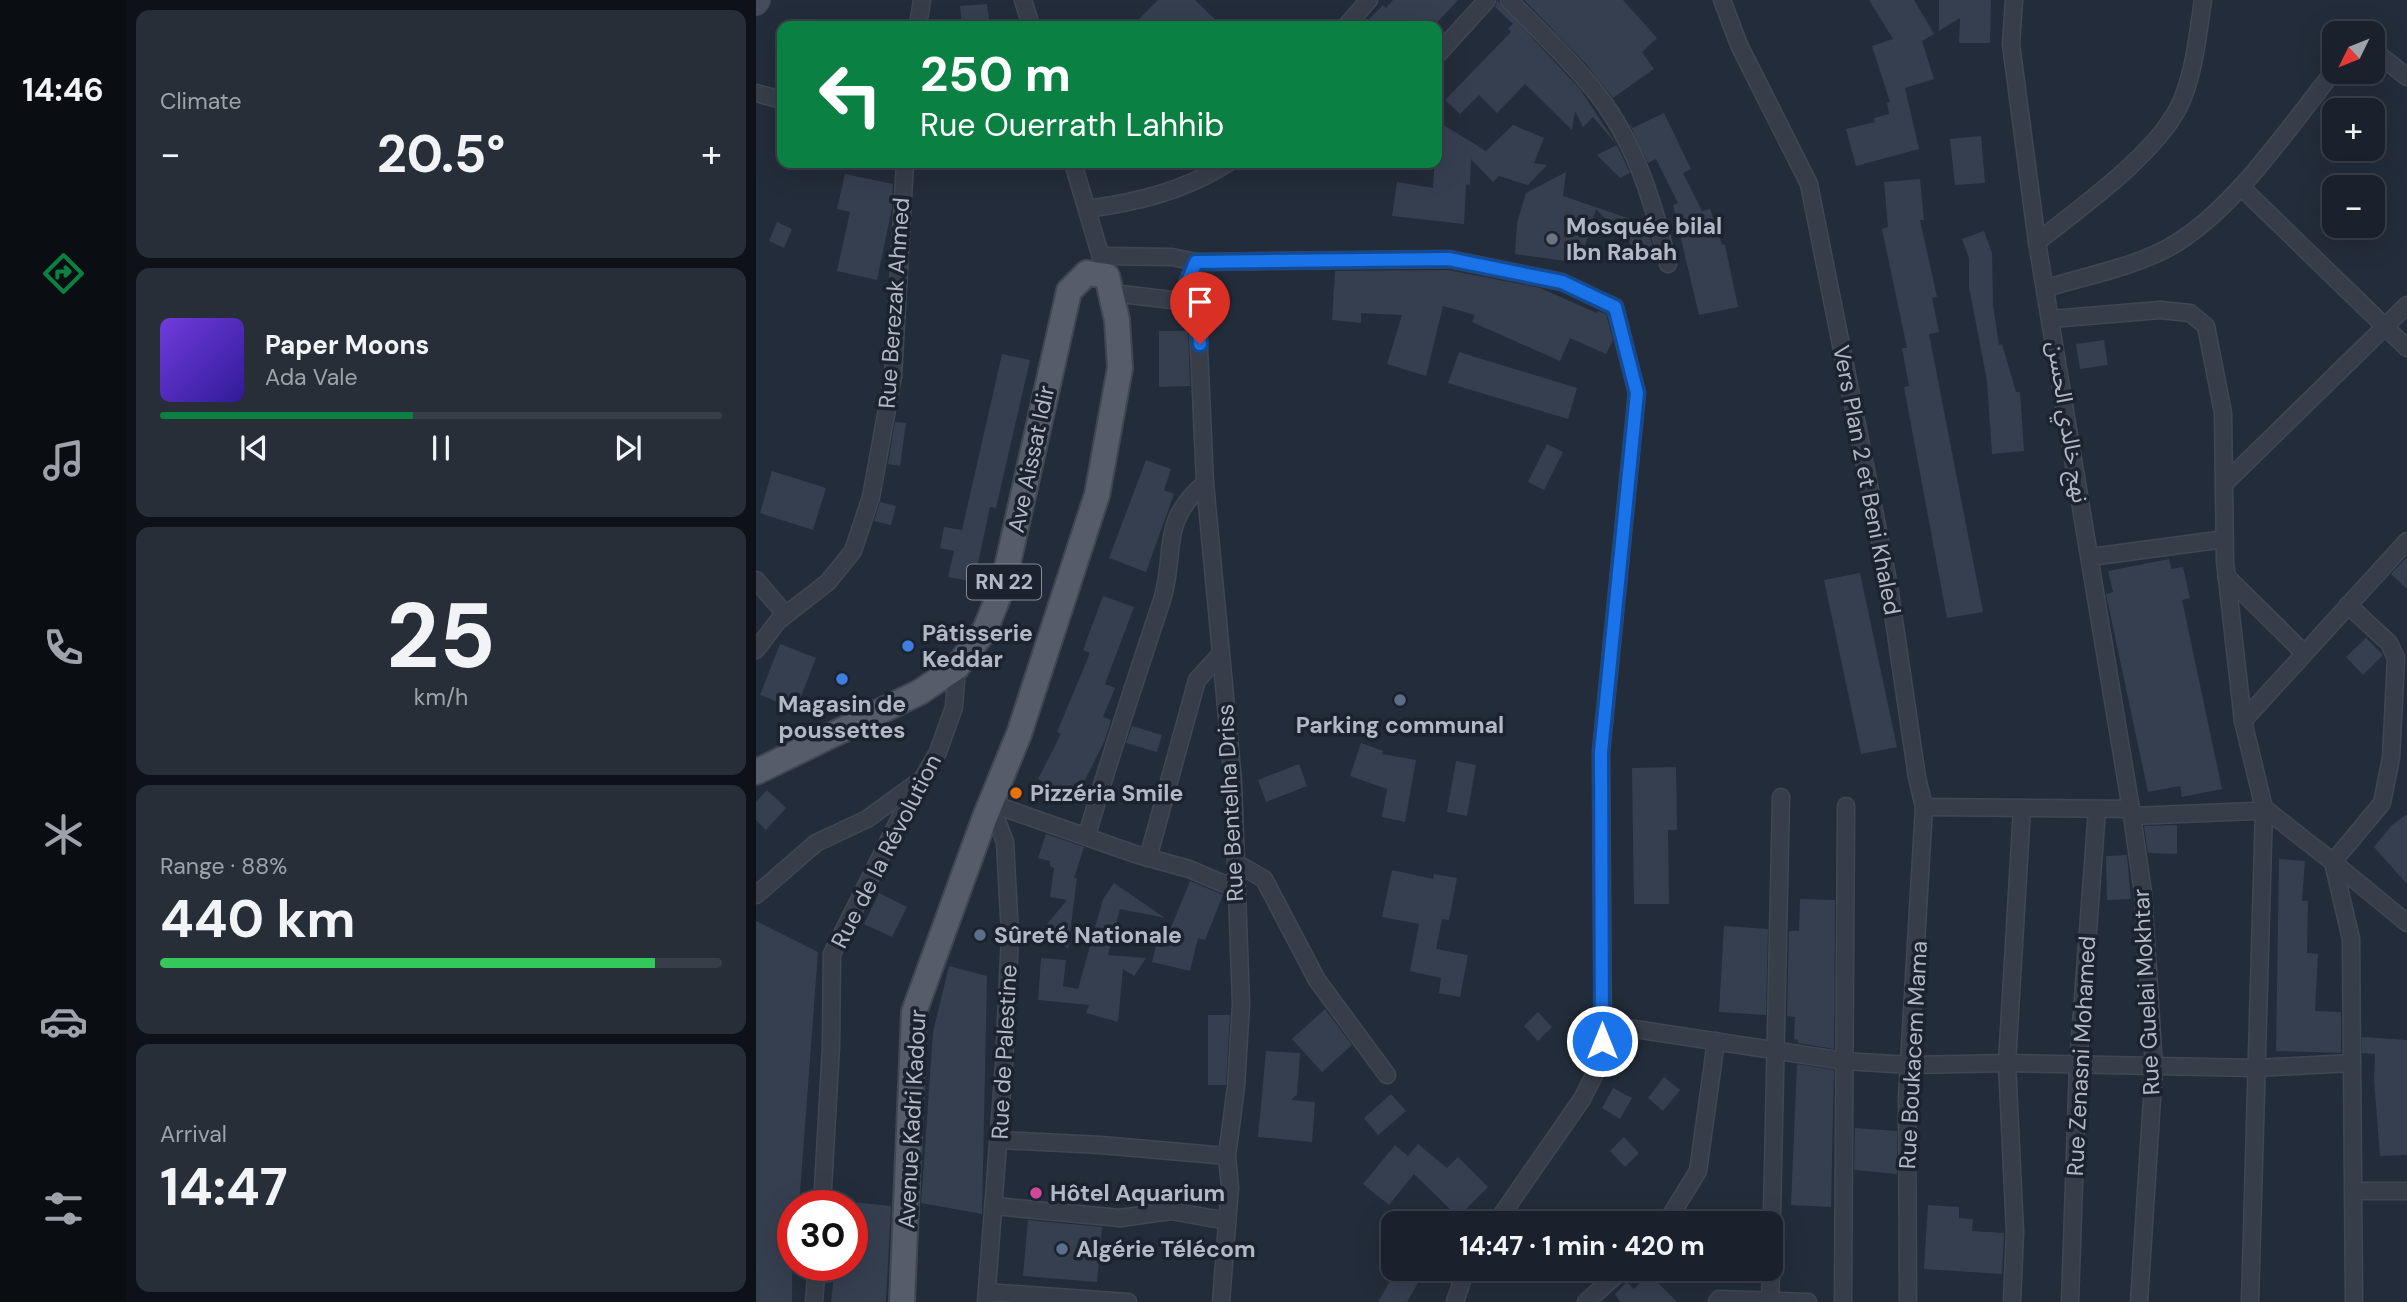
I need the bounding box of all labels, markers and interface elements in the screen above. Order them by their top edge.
north arrow [2322,21,2385,84]
map controls [2322,21,2385,238]
text: 250 m [920,42,1071,106]
icon: left [805,49,896,140]
text: 14:46 [22,69,104,111]
text: Climate [160,86,242,116]
button: + [2322,98,2385,161]
text: Rue Ouerrath Lahhib [920,104,1224,146]
text: 20.5° [377,120,505,188]
text: − [160,129,181,179]
text: + [701,129,722,179]
button: − [2322,175,2385,238]
street label: Rue Berezak Ahmed [872,197,916,409]
place label: Mosquée bilal Ibn Rabah [1566,211,1722,267]
marker: Mosquée bilal Ibn Rabah [1544,231,1560,247]
icon: directions [39,249,88,298]
pin [1170,272,1230,344]
icon: arrive [1181,283,1219,321]
text: Paper Moons [265,328,429,362]
street label: نهج خالدي الحسن [2038,339,2096,505]
street label: Vers Plan 2 et Beni Khaled [1826,343,1908,617]
text: Ada Vale [265,362,358,392]
street label: Ave Aissat Idir [1001,383,1061,535]
icon: previous [235,429,273,467]
icon: pause [422,429,460,467]
icon: next [609,429,647,467]
icon: music [39,436,88,485]
road number: RN 22 [967,564,1041,600]
text: 25 [386,577,496,695]
place label: Pâtisserie Keddar [922,618,1033,674]
icon: phone [39,623,88,672]
marker: Pâtisserie Keddar [900,638,916,654]
marker: Magasin de poussettes [834,671,850,687]
text: km/h [414,682,468,712]
place label: Magasin de poussettes [778,689,906,745]
marker: Parking communal [1392,692,1408,708]
street label: Rue Bentelha Driss [1210,703,1250,903]
place label: Parking communal [1296,710,1504,740]
street label: Rue de la Révolution [824,749,948,953]
place label: Pizzéria Smile [1030,778,1183,808]
marker: Pizzéria Smile [1008,785,1024,801]
icon: climate [39,810,88,859]
text: Range · 88% [160,851,287,881]
text: 440 km [160,885,355,953]
street label: Rue Guelai Mokhtar [2126,888,2166,1096]
place label: Sûreté Nationale [994,920,1182,950]
marker: Sûreté Nationale [972,927,988,943]
street label: Rue Zenasni Mohamed [2060,935,2102,1177]
street label: Rue Boukacem Mama [1892,940,1934,1170]
street label: Rue de Palestine [984,964,1024,1140]
icon: car [39,997,88,1046]
position arrow [1565,1004,1639,1078]
street label: Avenue Kadri Kadour [891,1009,933,1229]
text: Arrival [160,1119,227,1149]
text: 14:47 [160,1153,288,1221]
place label: Hôtel Aquarium [1050,1178,1225,1208]
icon: filters [39,1184,88,1233]
marker: Hôtel Aquarium [1028,1185,1044,1201]
speed limit sign: 30 [777,1190,868,1281]
text: 14:47 · 1 min · 420 m [1459,1229,1705,1263]
place label: Algérie Télécom [1076,1234,1256,1264]
marker: Algérie Télécom [1054,1241,1070,1257]

